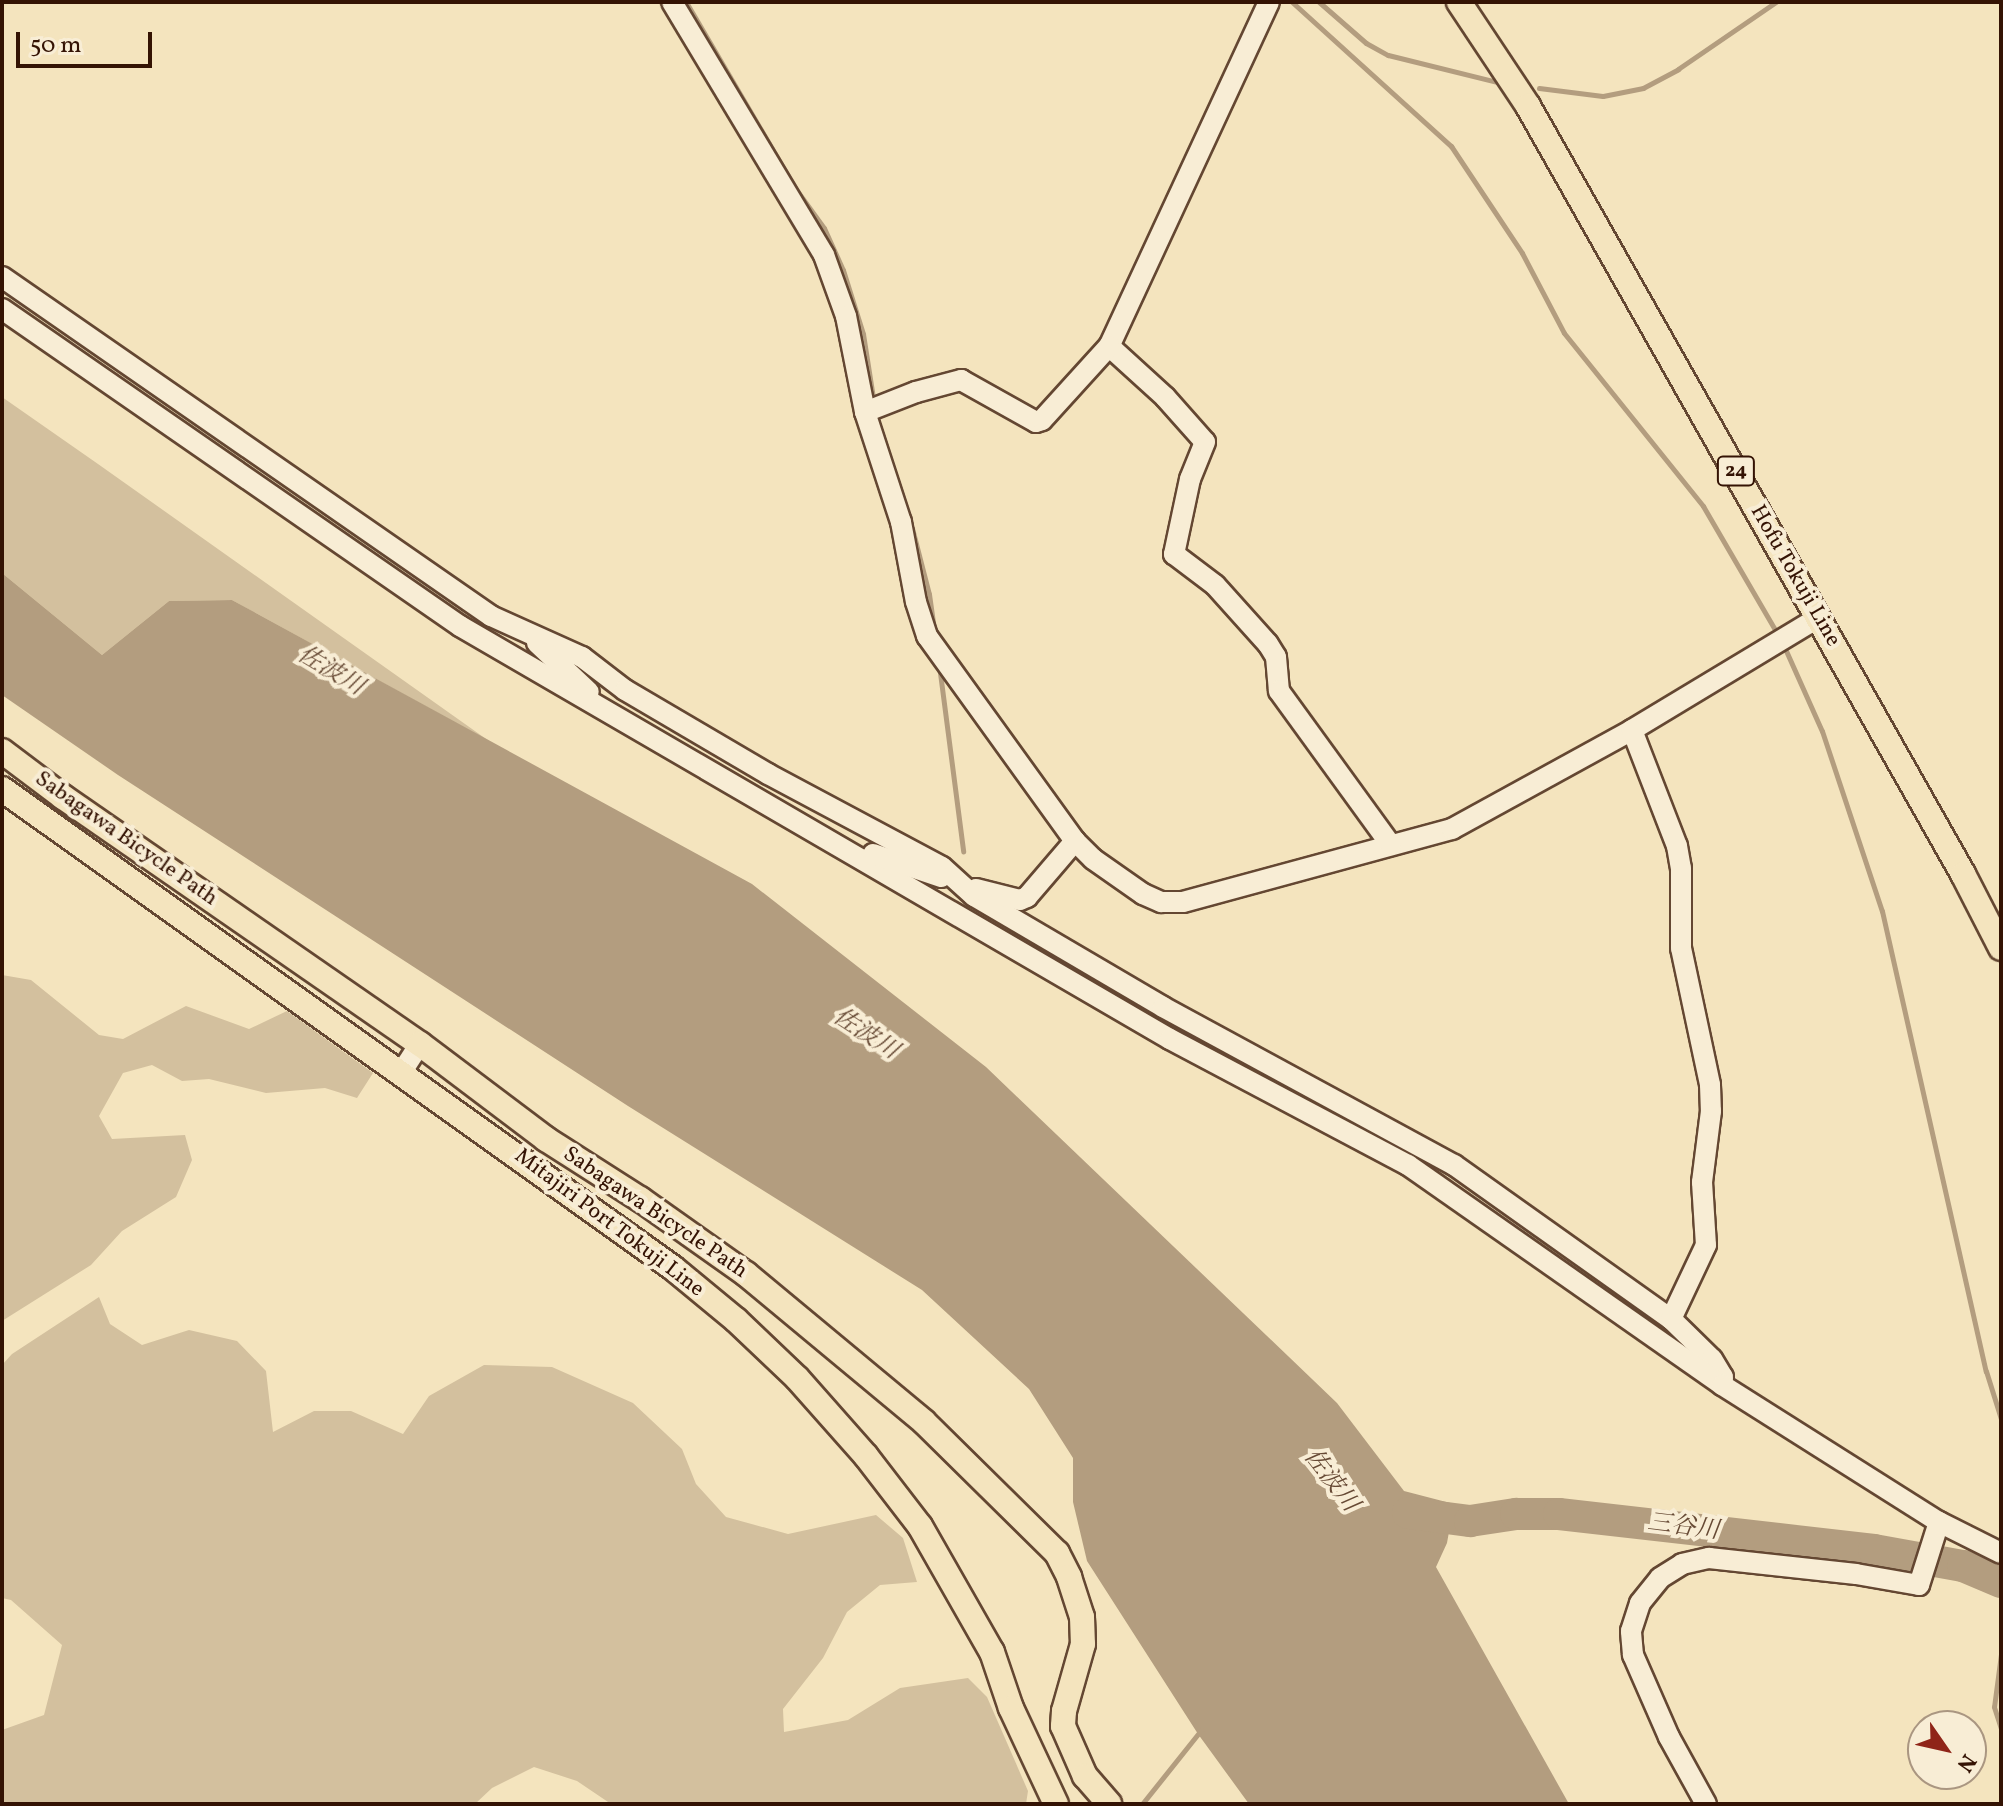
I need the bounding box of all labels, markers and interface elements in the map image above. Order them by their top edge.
scale bar [20,16,156,66]
text: 50 m [30,29,82,63]
road number: 24 [1716,455,1756,487]
street label: Hofu Tokuji Line [1744,500,1846,652]
water label: 佐波川 [292,641,368,703]
street label: Sabagawa Bicycle Path [30,766,222,912]
water label: 佐波川 [827,1003,903,1067]
street label: Sabagawa Bicycle Path [558,1141,752,1285]
street label: Mitajiri Port Tokuji Line [509,1143,709,1303]
water label: 佐波川 [1296,1444,1364,1518]
water label: 三谷川 [1646,1509,1720,1547]
north arrow [1907,1710,1987,1790]
text: N [1948,1747,1983,1778]

